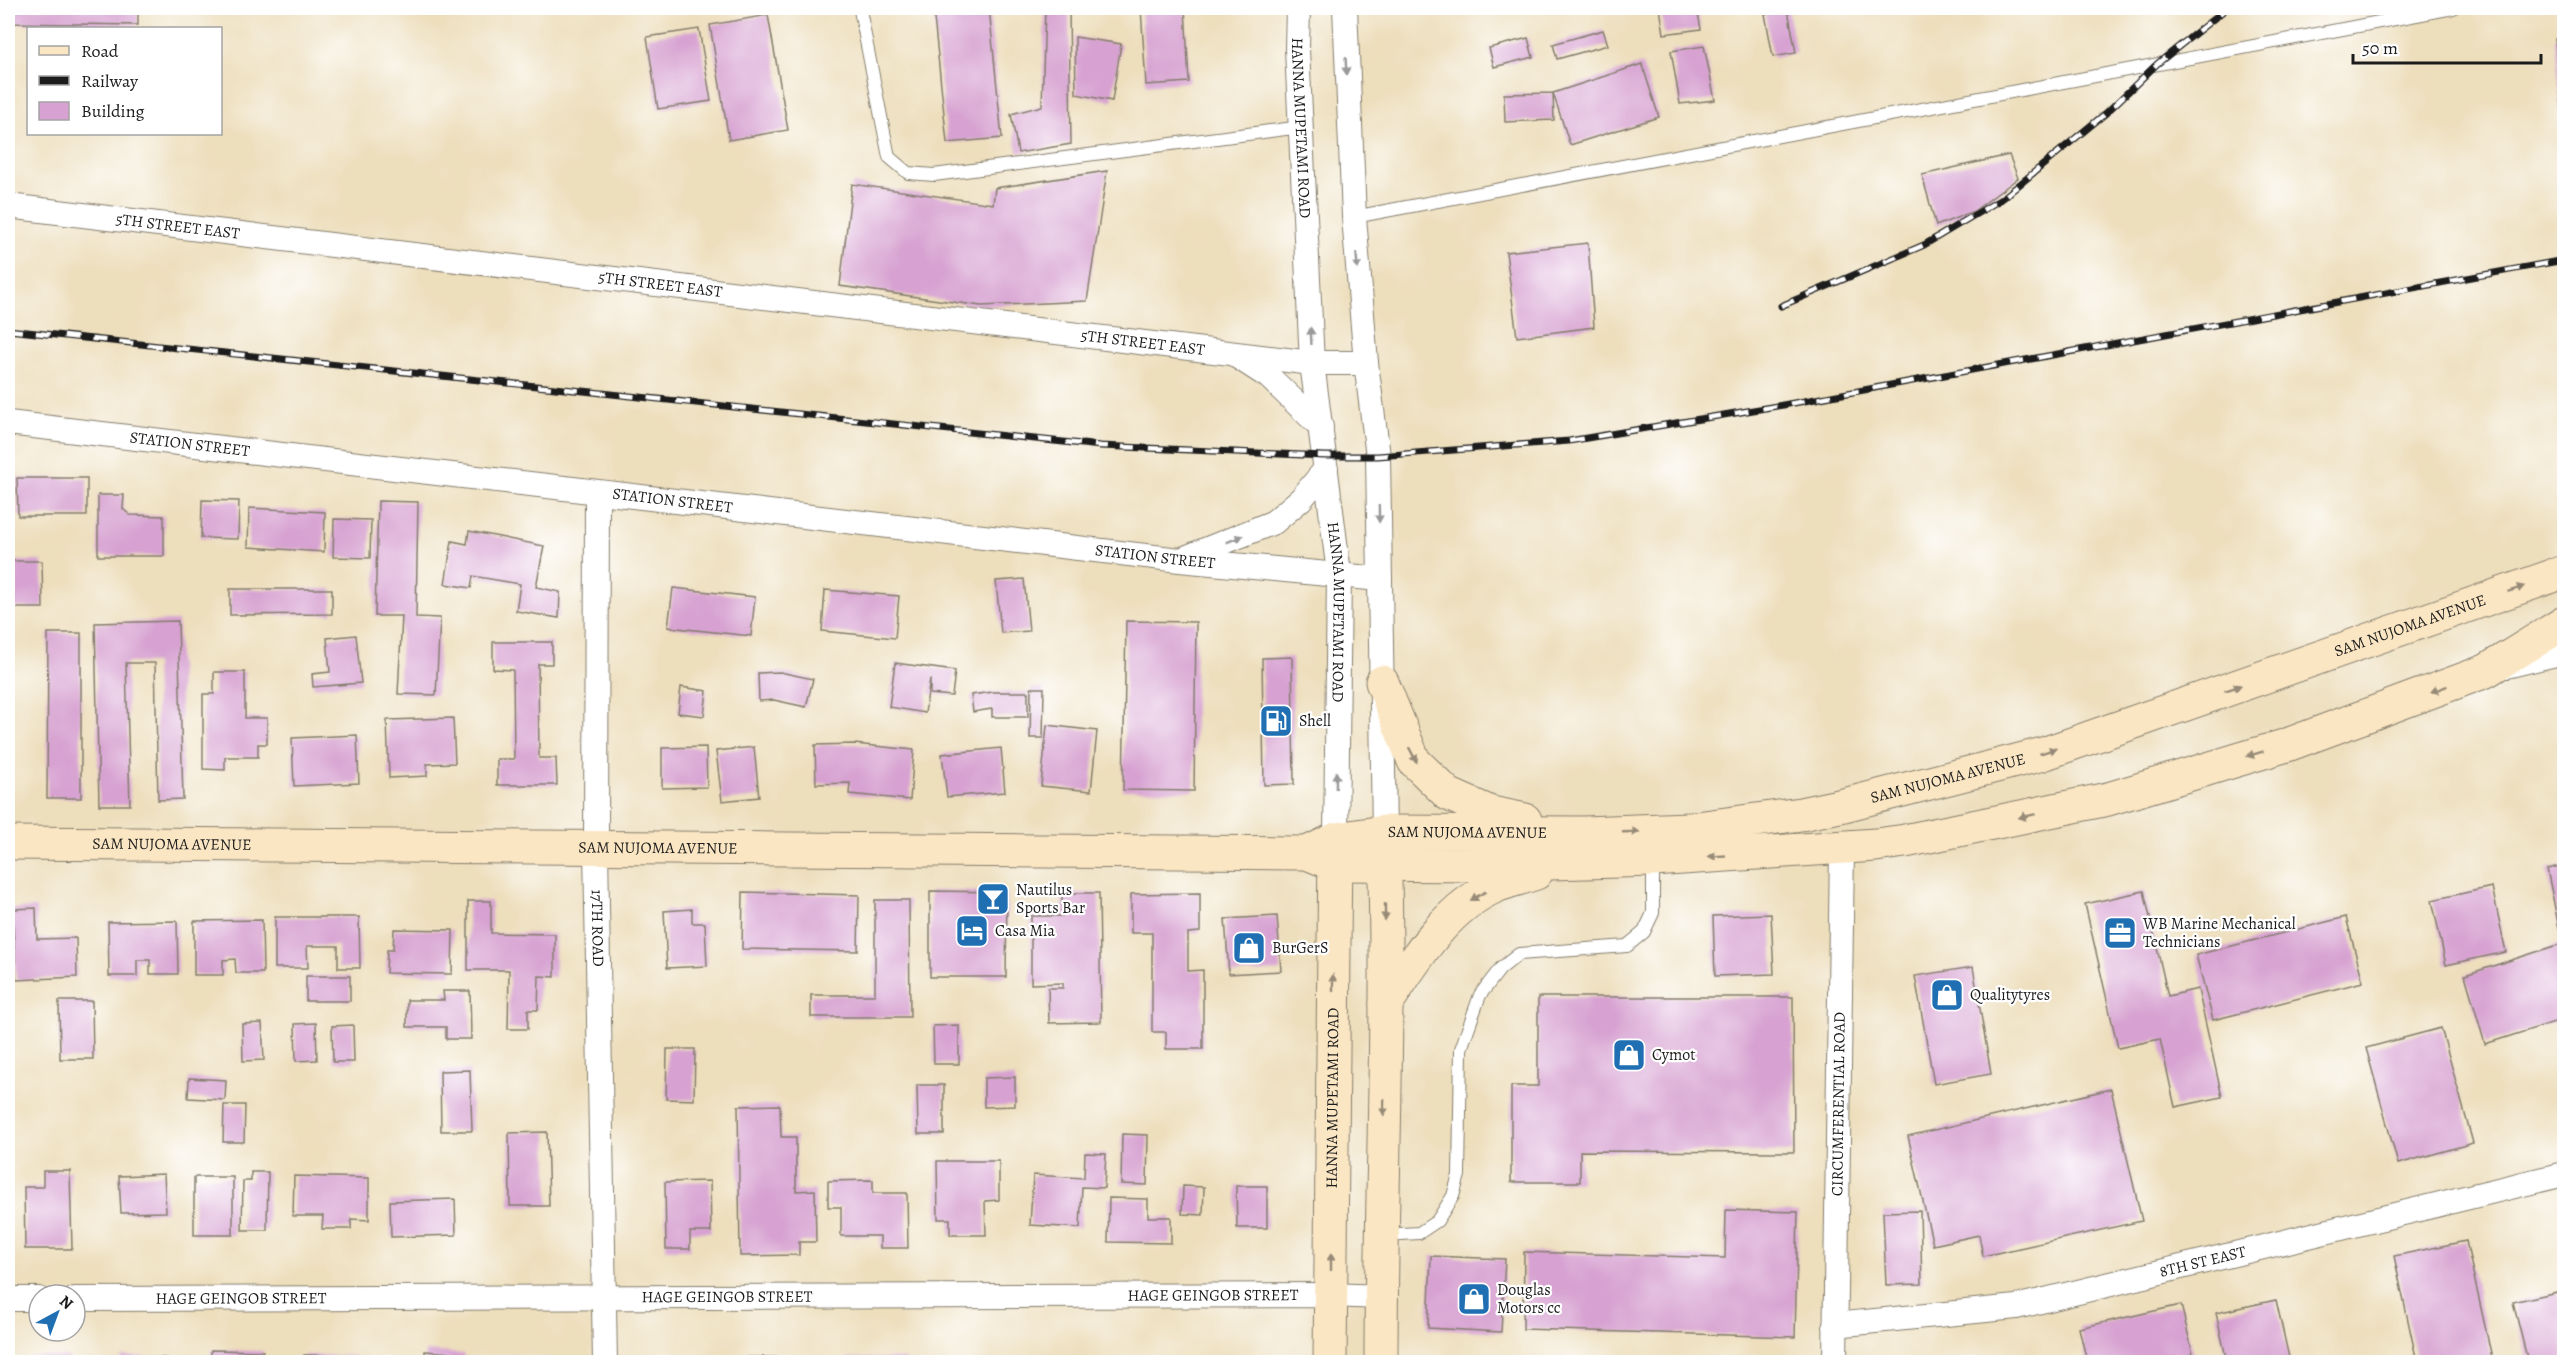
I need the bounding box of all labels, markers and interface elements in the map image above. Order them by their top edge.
legend [27,27,222,135]
scale bar [2353,27,2540,65]
text: 50 m [2362,36,2398,60]
street label: HANNA MUPETAMI ROAD [1286,37,1316,219]
text: Road [81,39,119,63]
one-way arrow [1342,56,1351,75]
text: Railway [81,69,139,93]
text: Building [81,99,145,123]
street label: 5TH STREET EAST [114,208,241,245]
one-way arrow [1353,251,1362,270]
street label: 5TH STREET EAST [597,266,724,303]
street label: 5TH STREET EAST [1080,324,1206,361]
one-way arrow [1306,326,1315,345]
street label: STATION STREET [129,426,251,462]
street label: STATION STREET [611,483,734,519]
one-way arrow [1374,505,1384,524]
street label: HANNA MUPETAMI ROAD [1322,521,1350,702]
one-way arrow [1226,534,1244,543]
street label: STATION STREET [1094,539,1217,574]
one-way arrow [2507,584,2525,593]
street label: SAM NUJOMA AVENUE [2331,589,2489,662]
one-way arrow [2224,683,2242,692]
one-way arrow [2430,684,2448,694]
fuel station icon: Shell [1258,703,1294,739]
place label: Shell [1299,710,1331,732]
one-way arrow [2039,746,2057,756]
one-way arrow [1408,747,1418,764]
street label: SAM NUJOMA AVENUE [1868,748,2028,809]
one-way arrow [2246,750,2264,759]
one-way arrow [1332,771,1341,790]
one-way arrow [2017,812,2036,821]
street label: SAM NUJOMA AVENUE [1388,821,1547,844]
one-way arrow [1622,827,1641,836]
street label: SAM NUJOMA AVENUE [92,833,252,856]
street label: SAM NUJOMA AVENUE [578,836,738,860]
one-way arrow [1708,851,1727,861]
place label: Nautilus Sports Bar [1016,879,1085,919]
bar icon: Nautilus Sports Bar [975,881,1011,917]
street label: 17TH ROAD [586,889,609,967]
one-way arrow [1470,891,1486,902]
one-way arrow [1380,902,1390,921]
hotel icon: Casa Mia [954,913,990,949]
place label: WB Marine Mechanical Technicians [2142,913,2296,953]
office icon: WB Marine Mechanical Technicians [2102,915,2138,951]
place label: Casa Mia [995,920,1055,942]
shop icon: BurGerS [1231,930,1267,966]
place label: BurGerS [1272,937,1328,959]
one-way arrow [1328,974,1338,993]
shop icon: Qualitytyres [1929,977,1965,1013]
place label: Qualitytyres [1970,984,2050,1006]
street label: HANNA MUPETAMI ROAD [1321,1008,1344,1189]
street label: CIRCUMFERENTIAL ROAD [1826,1012,1851,1196]
shop icon: Cymot [1611,1037,1647,1073]
place label: Cymot [1652,1044,1696,1066]
one-way arrow [1379,1097,1388,1116]
street label: 8TH ST EAST [2157,1241,2248,1283]
one-way arrow [1326,1253,1336,1272]
place label: Douglas Motors cc [1497,1279,1561,1319]
shop icon: Douglas Motors cc [1456,1281,1492,1317]
north arrow [27,1283,87,1343]
street label: HAGE GEINGOB STREET [1127,1284,1299,1307]
street label: HAGE GEINGOB STREET [641,1286,813,1308]
street label: HAGE GEINGOB STREET [155,1287,327,1310]
text: N [55,1290,78,1315]

